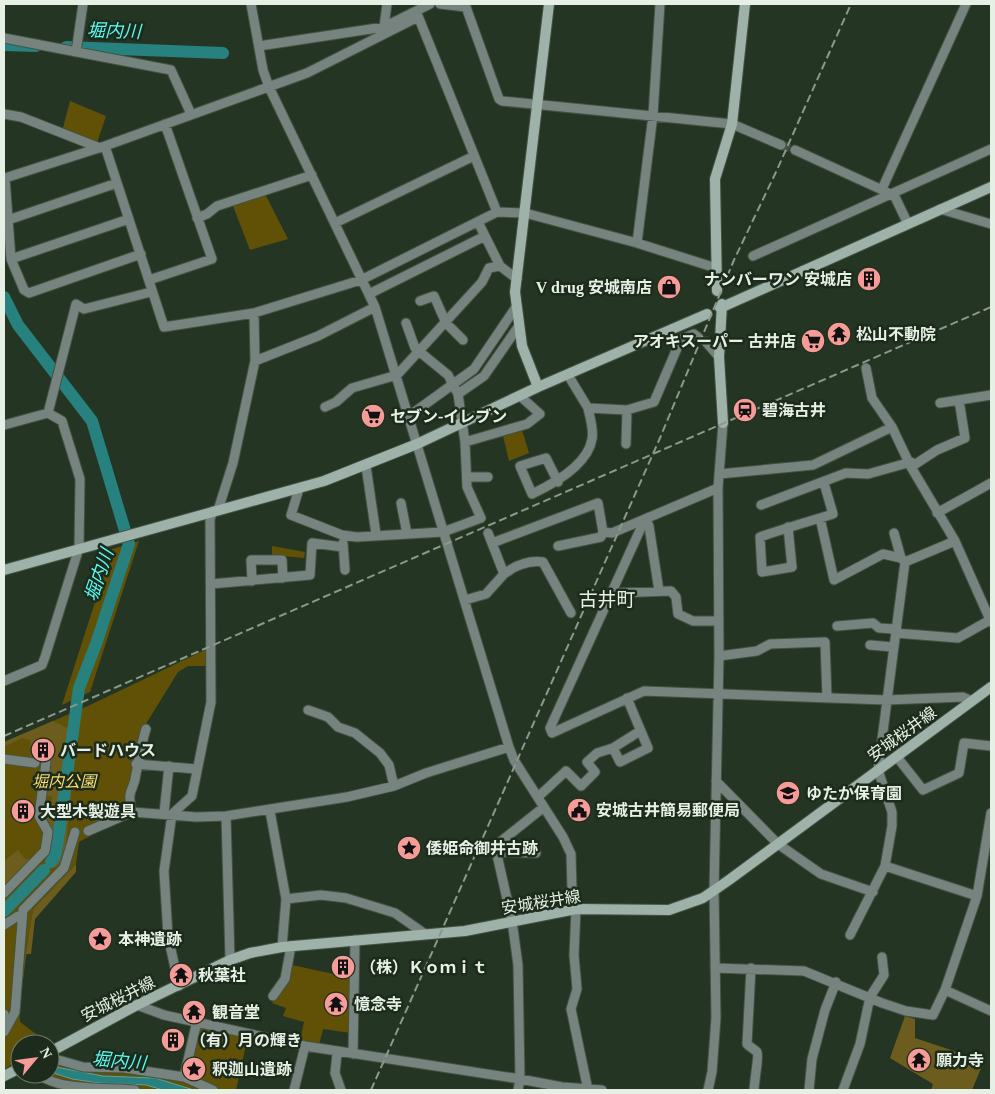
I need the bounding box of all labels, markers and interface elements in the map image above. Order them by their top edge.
water label: 堀内川 [87,20,143,42]
building icon: ナンバーワン 安城店 [856,266,882,292]
place label: ナンバーワン 安城店 [704,270,852,288]
shop icon: V drug 安城南店 [656,274,682,300]
place label: V drug 安城南店 [536,278,652,297]
temple icon: 松山不動院 [826,321,852,347]
place label: 松山不動院 [856,326,936,343]
supermarket icon: アオキスーパー 古井店 [800,328,826,354]
place label: アオキスーパー 古井店 [633,332,796,350]
station icon: 碧海古井 [732,397,758,423]
place label: 碧海古井 [762,401,826,419]
supermarket icon: セブン-イレブン [360,403,386,429]
place label: セブン-イレブン [390,408,507,425]
water label: 堀内川 [81,544,118,604]
district label: 古井町 [578,589,636,610]
street label: 安城桜井線 [865,704,939,764]
building icon: バードハウス [30,737,56,763]
place label: バードハウス [60,742,156,759]
park label: 堀内公園 [32,773,98,790]
school or university icon: ゆたか保育園 [775,780,801,806]
place label: ゆたか保育園 [806,785,902,802]
public building icon: 安城古井簡易郵便局 [566,797,592,823]
building icon: 大型木製遊具 [10,798,36,824]
place label: 安城古井簡易郵便局 [596,801,740,819]
place label: 大型木製遊具 [40,802,136,820]
place icon: 倭姫命御井古跡 [396,835,422,861]
place label: 倭姫命御井古跡 [426,839,538,857]
street label: 安城桜井線 [500,887,582,917]
place icon: 本神遺跡 [87,926,113,952]
place label: 本神遺跡 [118,930,182,948]
building icon: （株）Ｋｏｍｉｔ [330,954,356,980]
place label: （株）Ｋｏｍｉｔ [360,959,488,976]
temple icon: 秋葉社 [168,962,194,988]
place label: 秋葉社 [198,966,246,984]
street label: 安城桜井線 [78,973,158,1025]
temple icon: 憶念寺 [323,991,349,1017]
place label: 憶念寺 [354,996,402,1013]
temple icon: 観音堂 [181,999,207,1025]
place label: 観音堂 [212,1004,260,1021]
building icon: （有）月の輝き [160,1027,186,1053]
place label: （有）月の輝き [190,1032,302,1049]
north arrow [10,1034,60,1084]
text: N [37,1045,55,1061]
temple icon: 願力寺 [906,1047,932,1073]
water label: 堀内川 [91,1049,149,1073]
place label: 願力寺 [936,1052,984,1069]
place icon: 釈迦山遺跡 [181,1056,207,1082]
place label: 釈迦山遺跡 [212,1060,292,1078]

